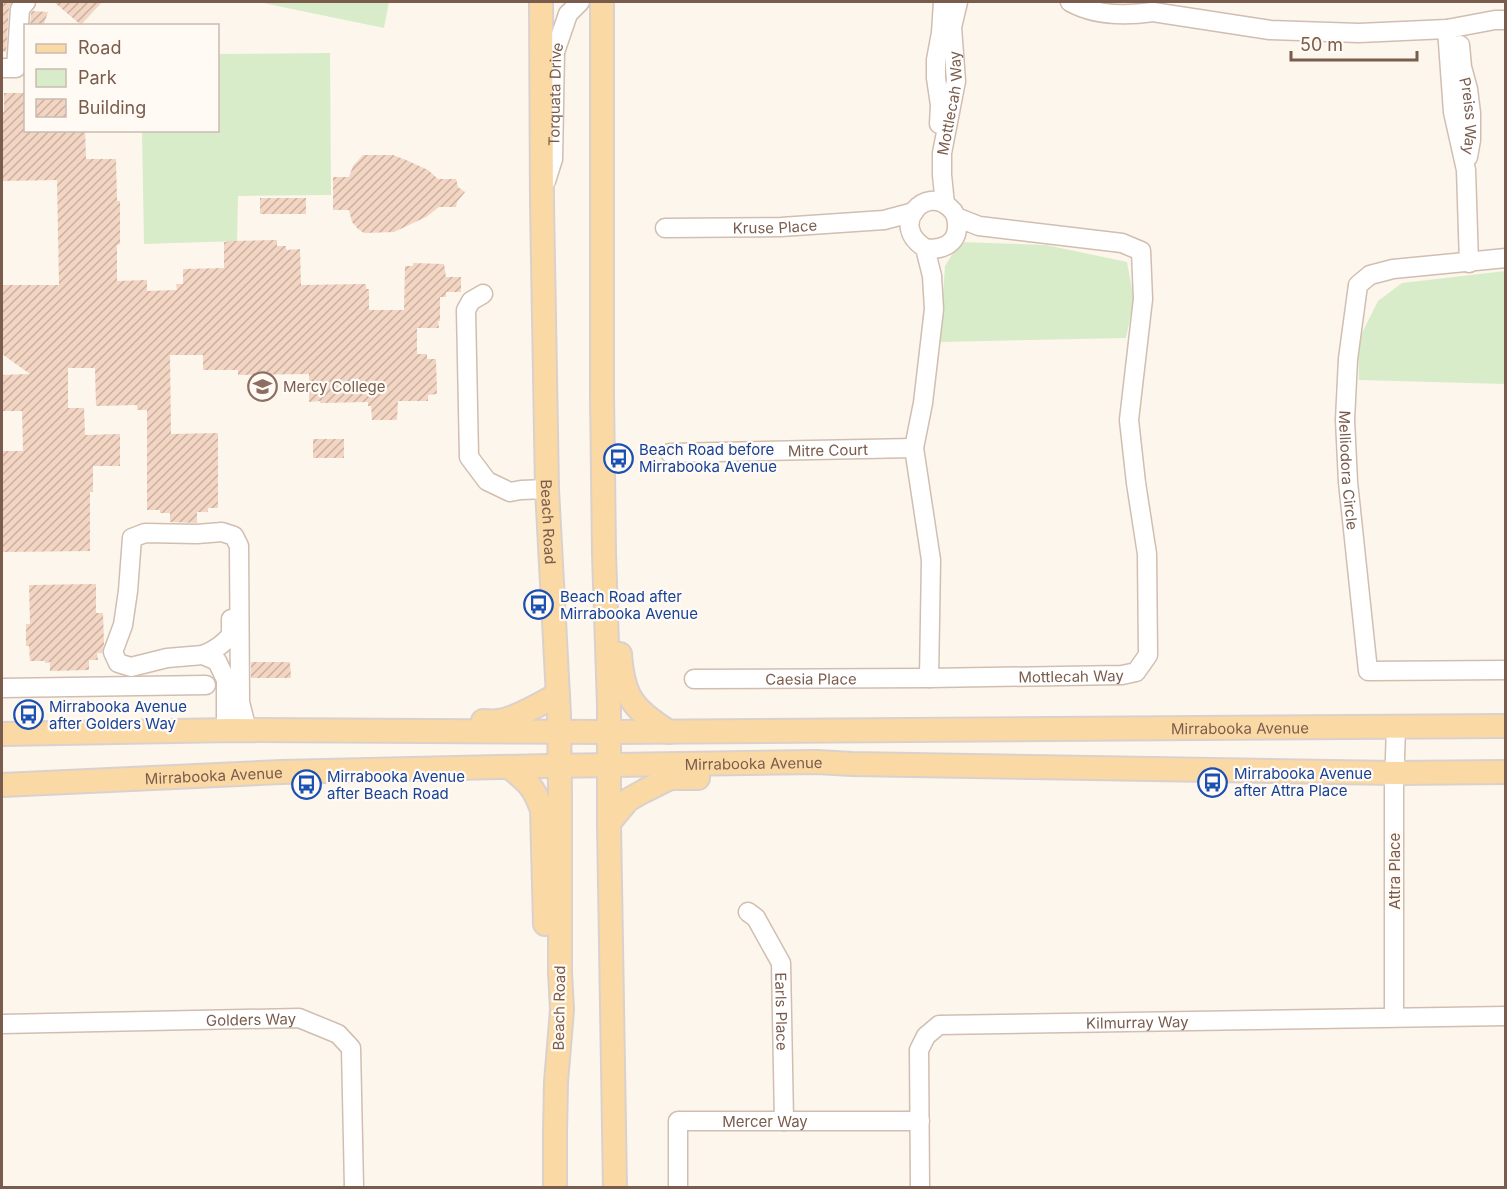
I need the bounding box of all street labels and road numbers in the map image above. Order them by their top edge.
street label: Torquata Drive [544,39,567,146]
street label: Mottlecah Way [932,50,966,157]
street label: Preiss Way [1456,75,1481,157]
street label: Kruse Place [733,215,818,237]
street label: Melliodora Circle [1335,410,1363,531]
street label: Mitre Court [788,439,868,460]
street label: Beach Road [537,479,560,565]
street label: Mottlecah Way [1018,665,1124,686]
street label: Caesia Place [765,669,857,688]
street label: Mirrabooka Avenue [1171,718,1309,738]
street label: Mirrabooka Avenue [684,752,823,773]
street label: Mirrabooka Avenue [144,762,283,788]
street label: Attra Place [1385,833,1404,909]
street label: Beach Road [549,965,569,1051]
street label: Earls Place [772,972,792,1051]
street label: Golders Way [206,1009,297,1029]
street label: Kilmurray Way [1086,1012,1189,1032]
street label: Mercer Way [722,1112,808,1131]

